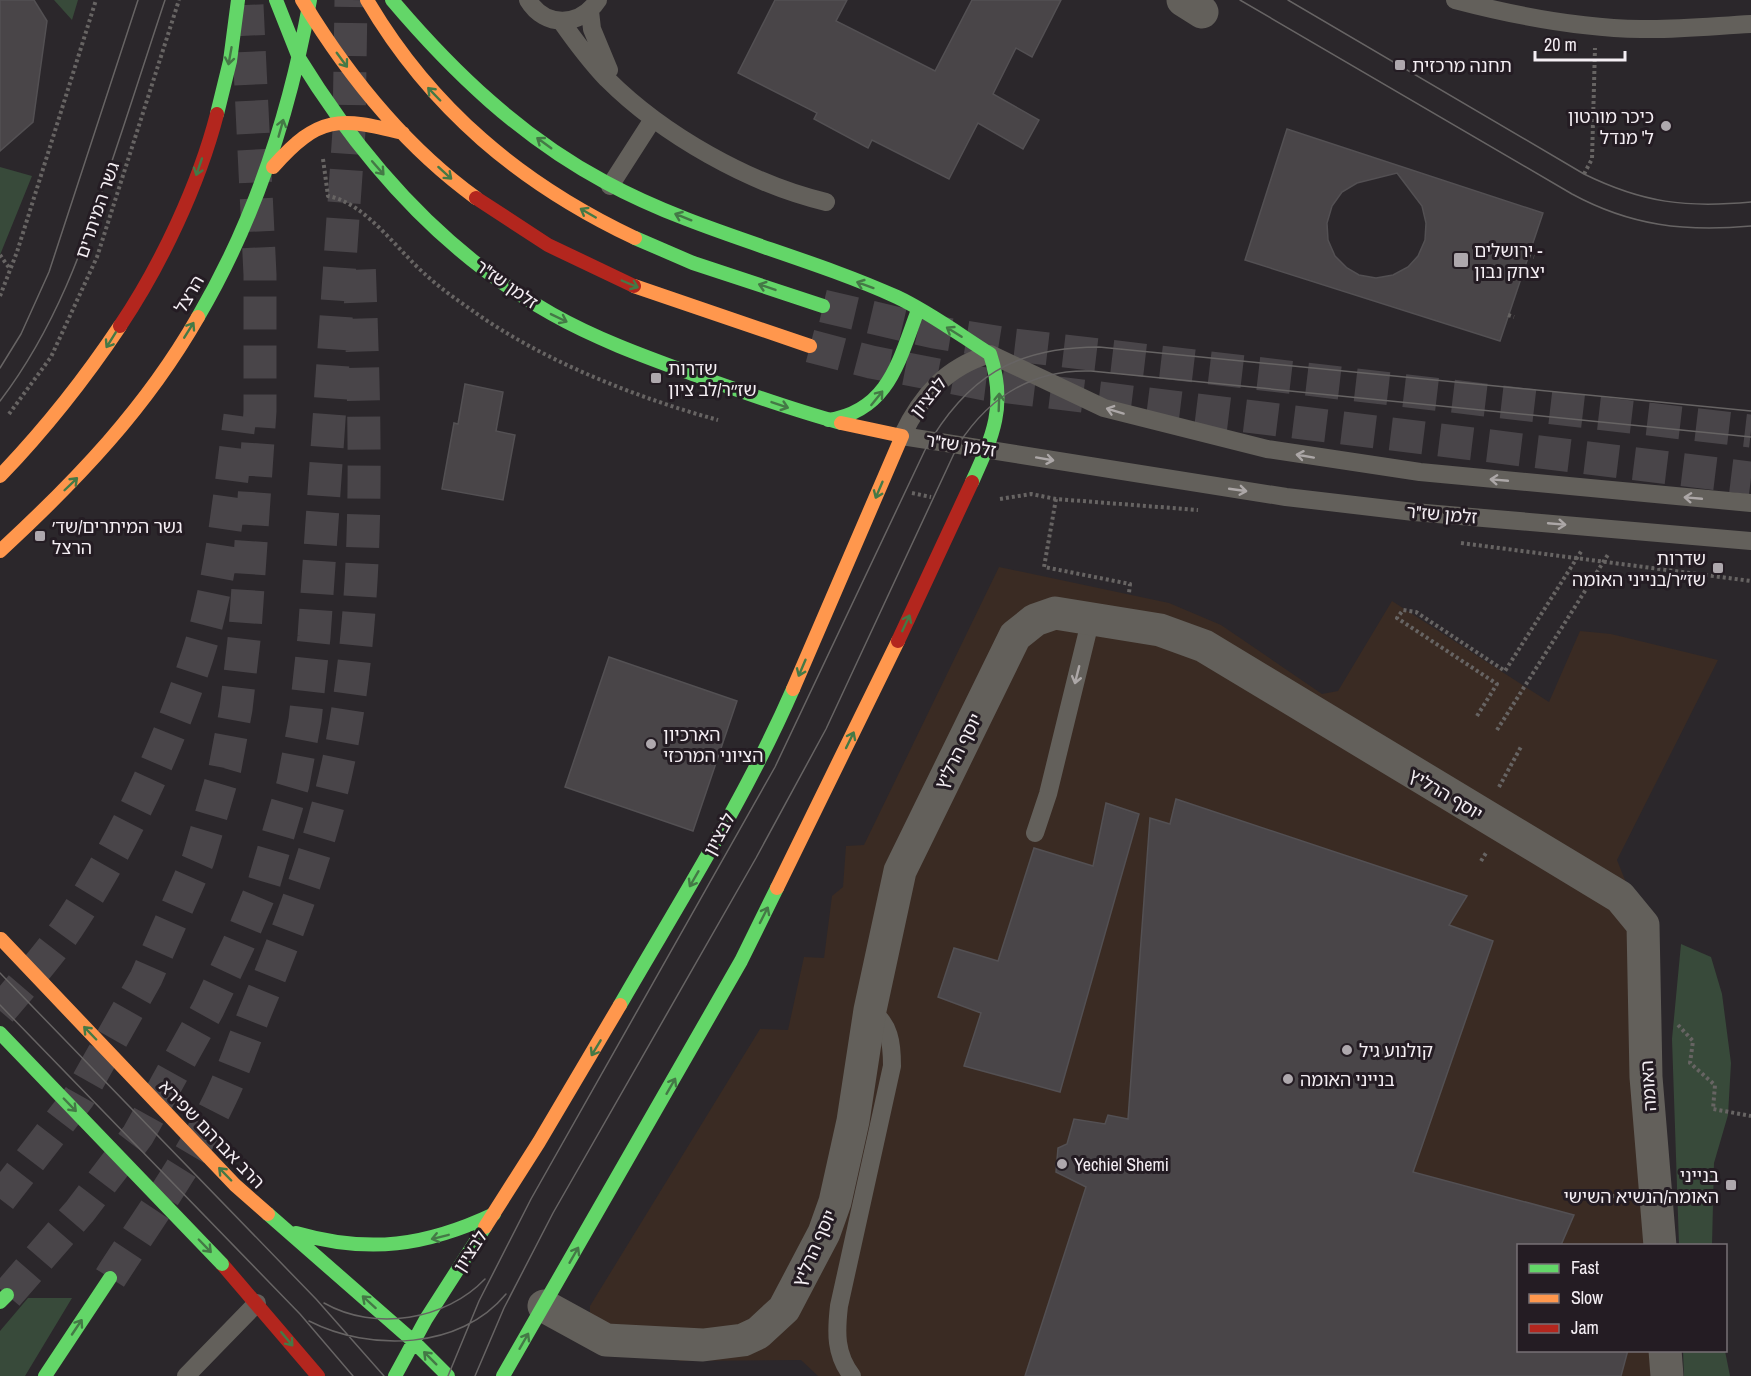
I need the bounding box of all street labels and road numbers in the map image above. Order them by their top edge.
street label: גשר המיתרים [69,158,125,261]
street label: זלמן שז"ר [471,253,543,315]
street label: הרצל [168,270,210,318]
street label: לבציון [904,372,952,422]
street label: זלמן שז"ר [924,427,998,463]
street label: זלמן שז"ר [1406,498,1478,530]
street label: יוסף הרליץ [928,709,988,793]
street label: יוסף הרליץ [1405,762,1487,826]
street label: לבציון [697,808,741,860]
street label: האומה [1634,1060,1662,1112]
street label: הרב אברהם שפירא [154,1074,270,1194]
street label: יוסף הרליץ [786,1206,842,1290]
street label: לבציון [447,1225,493,1277]

